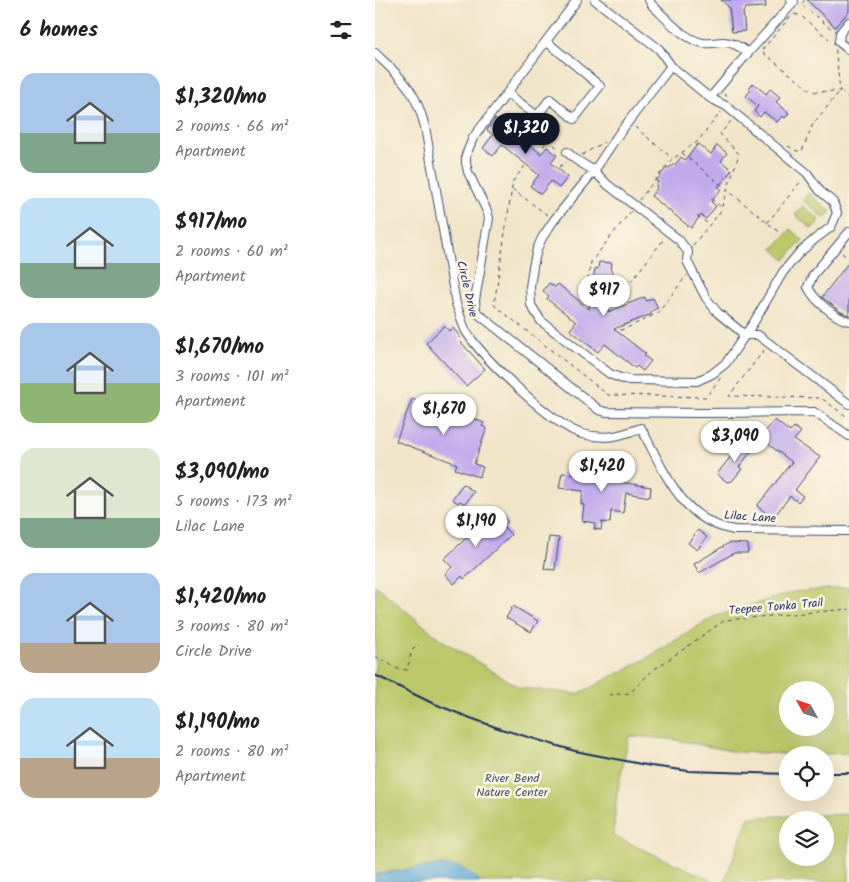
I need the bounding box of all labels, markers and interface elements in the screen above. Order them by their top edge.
text: 6 homes [20,14,98,47]
icon: filters [327,16,355,44]
text: $1,320/mo [175,81,266,114]
icon: home [60,93,120,153]
pin: $1,320 [485,112,567,155]
text: 2 rooms · 66 m² [175,114,289,139]
text: $1,320 [504,116,548,141]
text: Apartment [175,139,246,164]
text: $917/mo [175,206,247,239]
icon: home [60,218,120,278]
text: 2 rooms · 60 m² [175,239,288,264]
street label: Circle Drive [451,259,483,320]
text: Apartment [175,264,246,289]
pin: $917 [574,274,634,317]
text: $917 [589,278,619,303]
text: $1,670/mo [175,331,264,364]
icon: home [60,343,120,403]
text: 3 rooms · 101 m² [175,364,289,389]
text: Apartment [175,389,246,414]
pin: $1,670 [403,394,485,436]
text: $1,670 [423,397,465,422]
pin: $3,090 [694,420,776,463]
text: $3,090 [712,424,758,449]
pin: $1,420 [561,450,643,493]
text: $1,420 [580,454,624,479]
text: $3,090/mo [175,456,269,489]
icon: home [60,468,120,528]
text: 5 rooms · 173 m² [175,489,292,514]
pin: $1,190 [435,506,517,548]
street label: Lilac Lane [723,506,777,528]
text: $1,190 [456,509,496,534]
text: Lilac Lane [175,514,244,539]
text: $1,420/mo [175,581,266,614]
icon: home [60,593,120,653]
street label: Teepee Tonka Trail [728,593,824,621]
text: 3 rooms · 80 m² [175,614,288,639]
text: Circle Drive [175,639,252,664]
north arrow [779,681,834,736]
map controls [779,681,834,866]
text: $1,190/mo [175,706,260,739]
icon: home [60,718,120,778]
text: 2 rooms · 80 m² [175,739,288,764]
button: locate [779,746,834,801]
text: Apartment [175,764,246,789]
park label: River Bend Nature Center [476,769,549,802]
button: layers [779,811,834,866]

